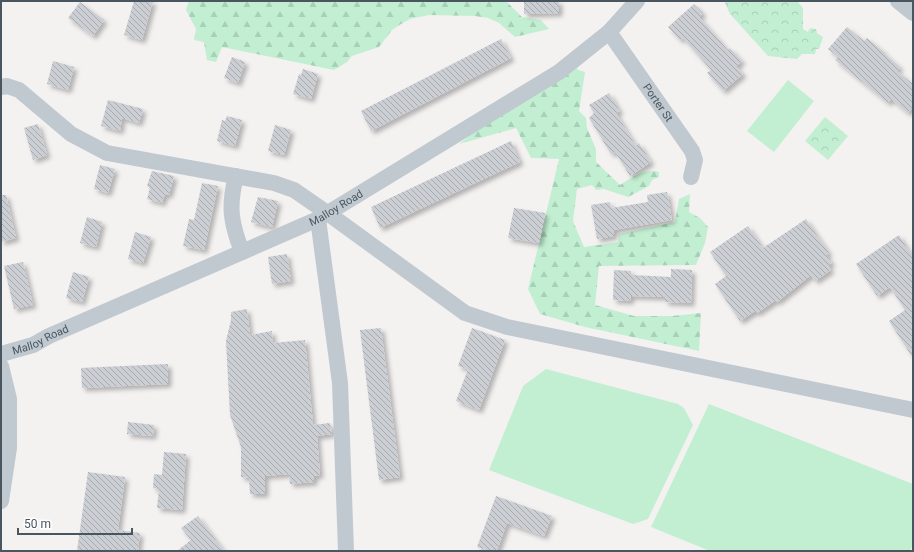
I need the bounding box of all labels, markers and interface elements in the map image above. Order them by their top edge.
street label: Porter St [640,81,676,125]
street label: Malloy Road [307,187,365,229]
street label: Malloy Road [11,322,71,358]
scale bar [18,510,132,536]
text: 50 m [24,517,51,531]

